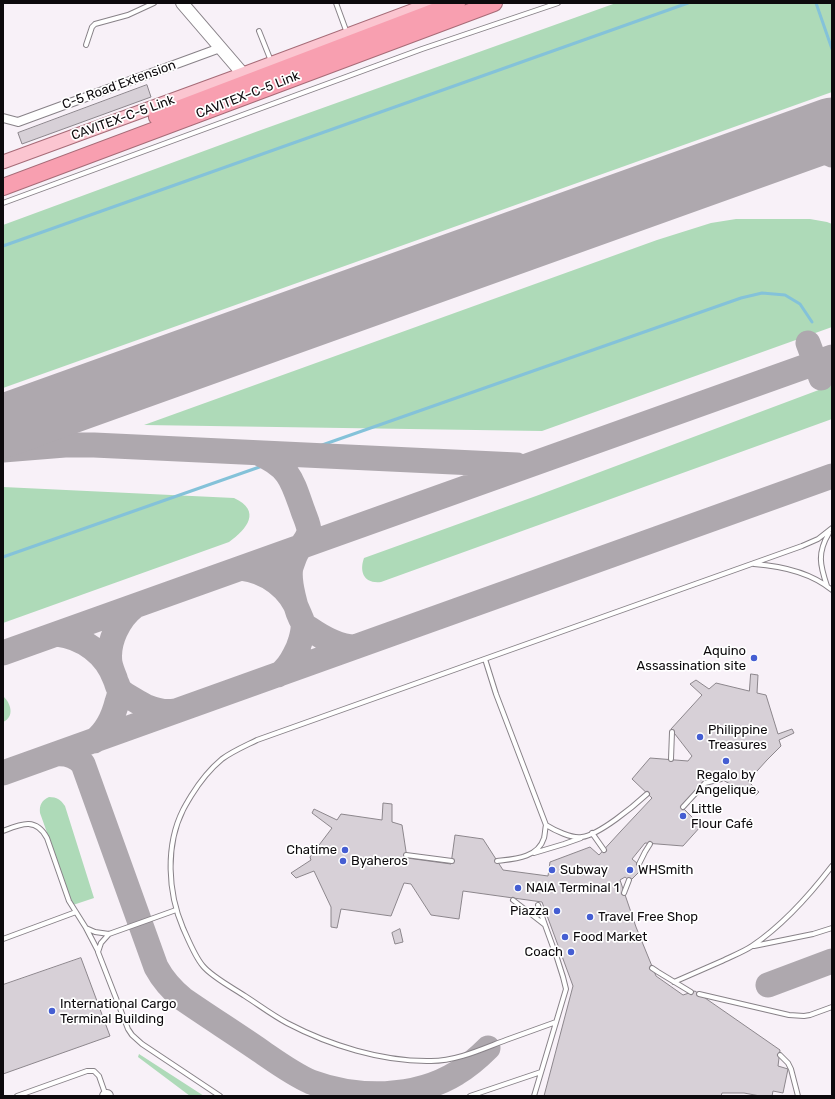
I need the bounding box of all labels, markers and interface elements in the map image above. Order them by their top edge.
street label: C-5 Road Extension [60,57,178,113]
street label: CAVITEX–C-5 Link [194,68,302,122]
street label: CAVITEX-C-5 Link [69,92,177,144]
place label: Aquino Assassination site [637,643,746,674]
marker: Aquino Assassination site [749,653,759,663]
place label: Philippine Treasures [708,722,768,753]
marker: Philippine Treasures [695,732,705,742]
marker: Regalo by Angelique [721,756,731,766]
place label: Regalo by Angelique [696,767,756,798]
place label: Little Flour Café [691,801,753,832]
marker: Little Flour Café [678,811,688,821]
place label: Chatime [286,842,337,858]
marker: Chatime [340,845,350,855]
place label: Byaheros [351,853,408,869]
marker: Byaheros [338,856,348,866]
place label: Subway [560,862,608,878]
place label: WHSmith [638,862,693,878]
marker: Subway [547,865,557,875]
marker: WHSmith [625,865,635,875]
place label: NAIA Terminal 1 [526,880,619,896]
marker: NAIA Terminal 1 [513,883,523,893]
place label: Piazza [510,903,549,919]
marker: Piazza [552,906,562,916]
place label: Travel Free Shop [598,909,698,925]
marker: Travel Free Shop [585,912,595,922]
place label: Food Market [573,929,647,945]
marker: Food Market [560,932,570,942]
place label: Coach [525,944,563,960]
marker: Coach [566,947,576,957]
place label: International Cargo Terminal Building [60,996,177,1027]
marker: International Cargo Terminal Building [47,1006,57,1016]

